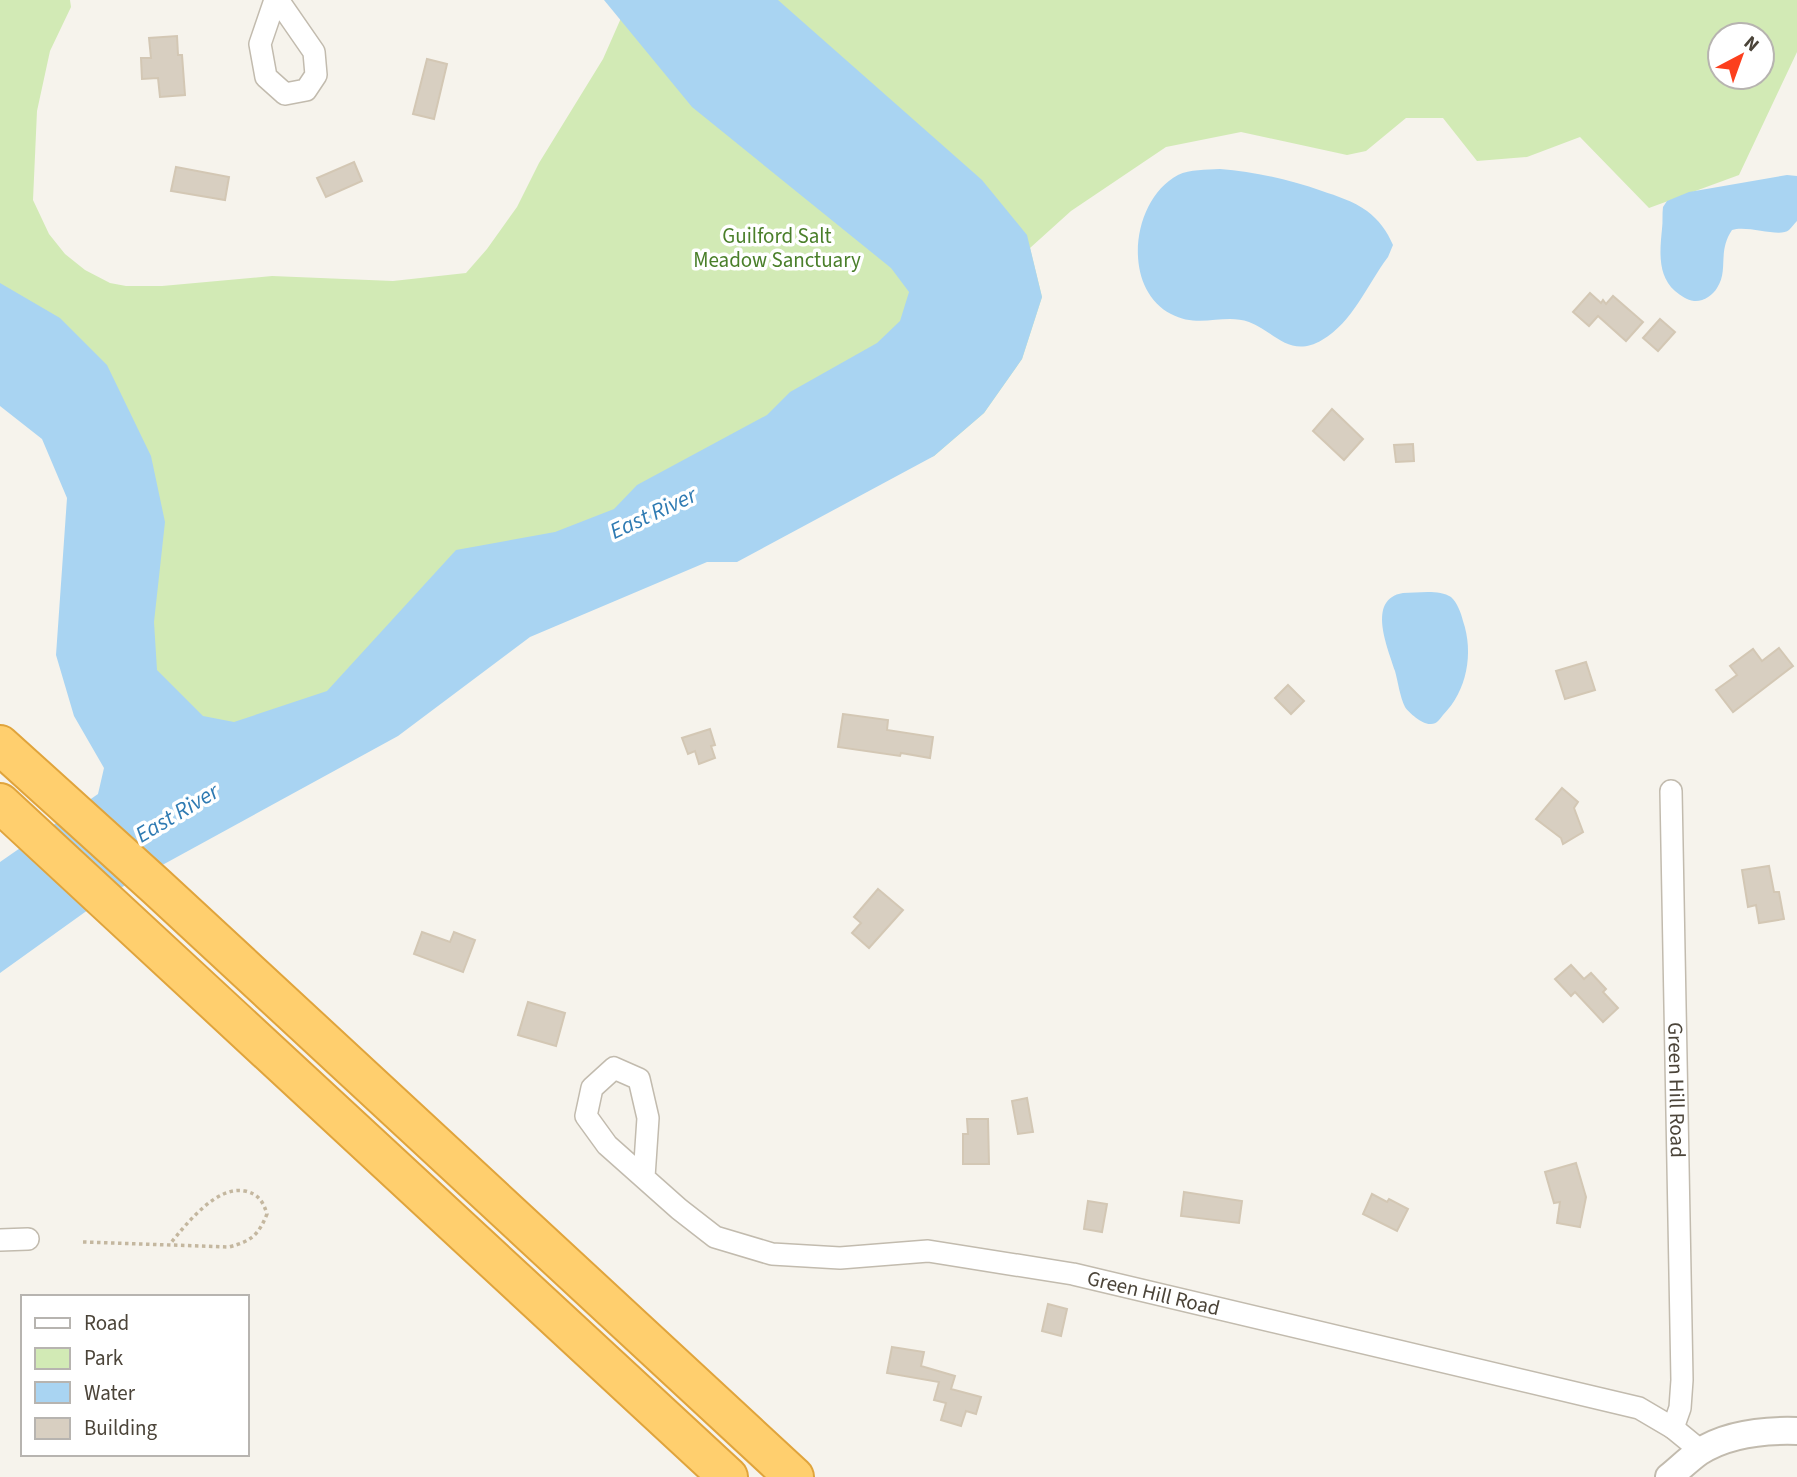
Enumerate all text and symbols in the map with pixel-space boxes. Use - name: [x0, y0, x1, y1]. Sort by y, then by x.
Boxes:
- north arrow: [1706, 21, 1776, 91]
- text: N: [1738, 30, 1765, 59]
- park label: Guilford Salt Meadow Sanctuary: [693, 221, 861, 275]
- water label: East River: [604, 478, 703, 548]
- water label: East River: [129, 774, 226, 851]
- street label: Green Hill Road: [1660, 1022, 1693, 1158]
- street label: Green Hill Road: [1084, 1263, 1223, 1323]
- legend: [21, 1295, 248, 1456]
- text: Road: [84, 1308, 129, 1338]
- text: Park: [84, 1343, 124, 1373]
- text: Water: [84, 1378, 136, 1408]
- text: Building: [84, 1413, 158, 1443]

